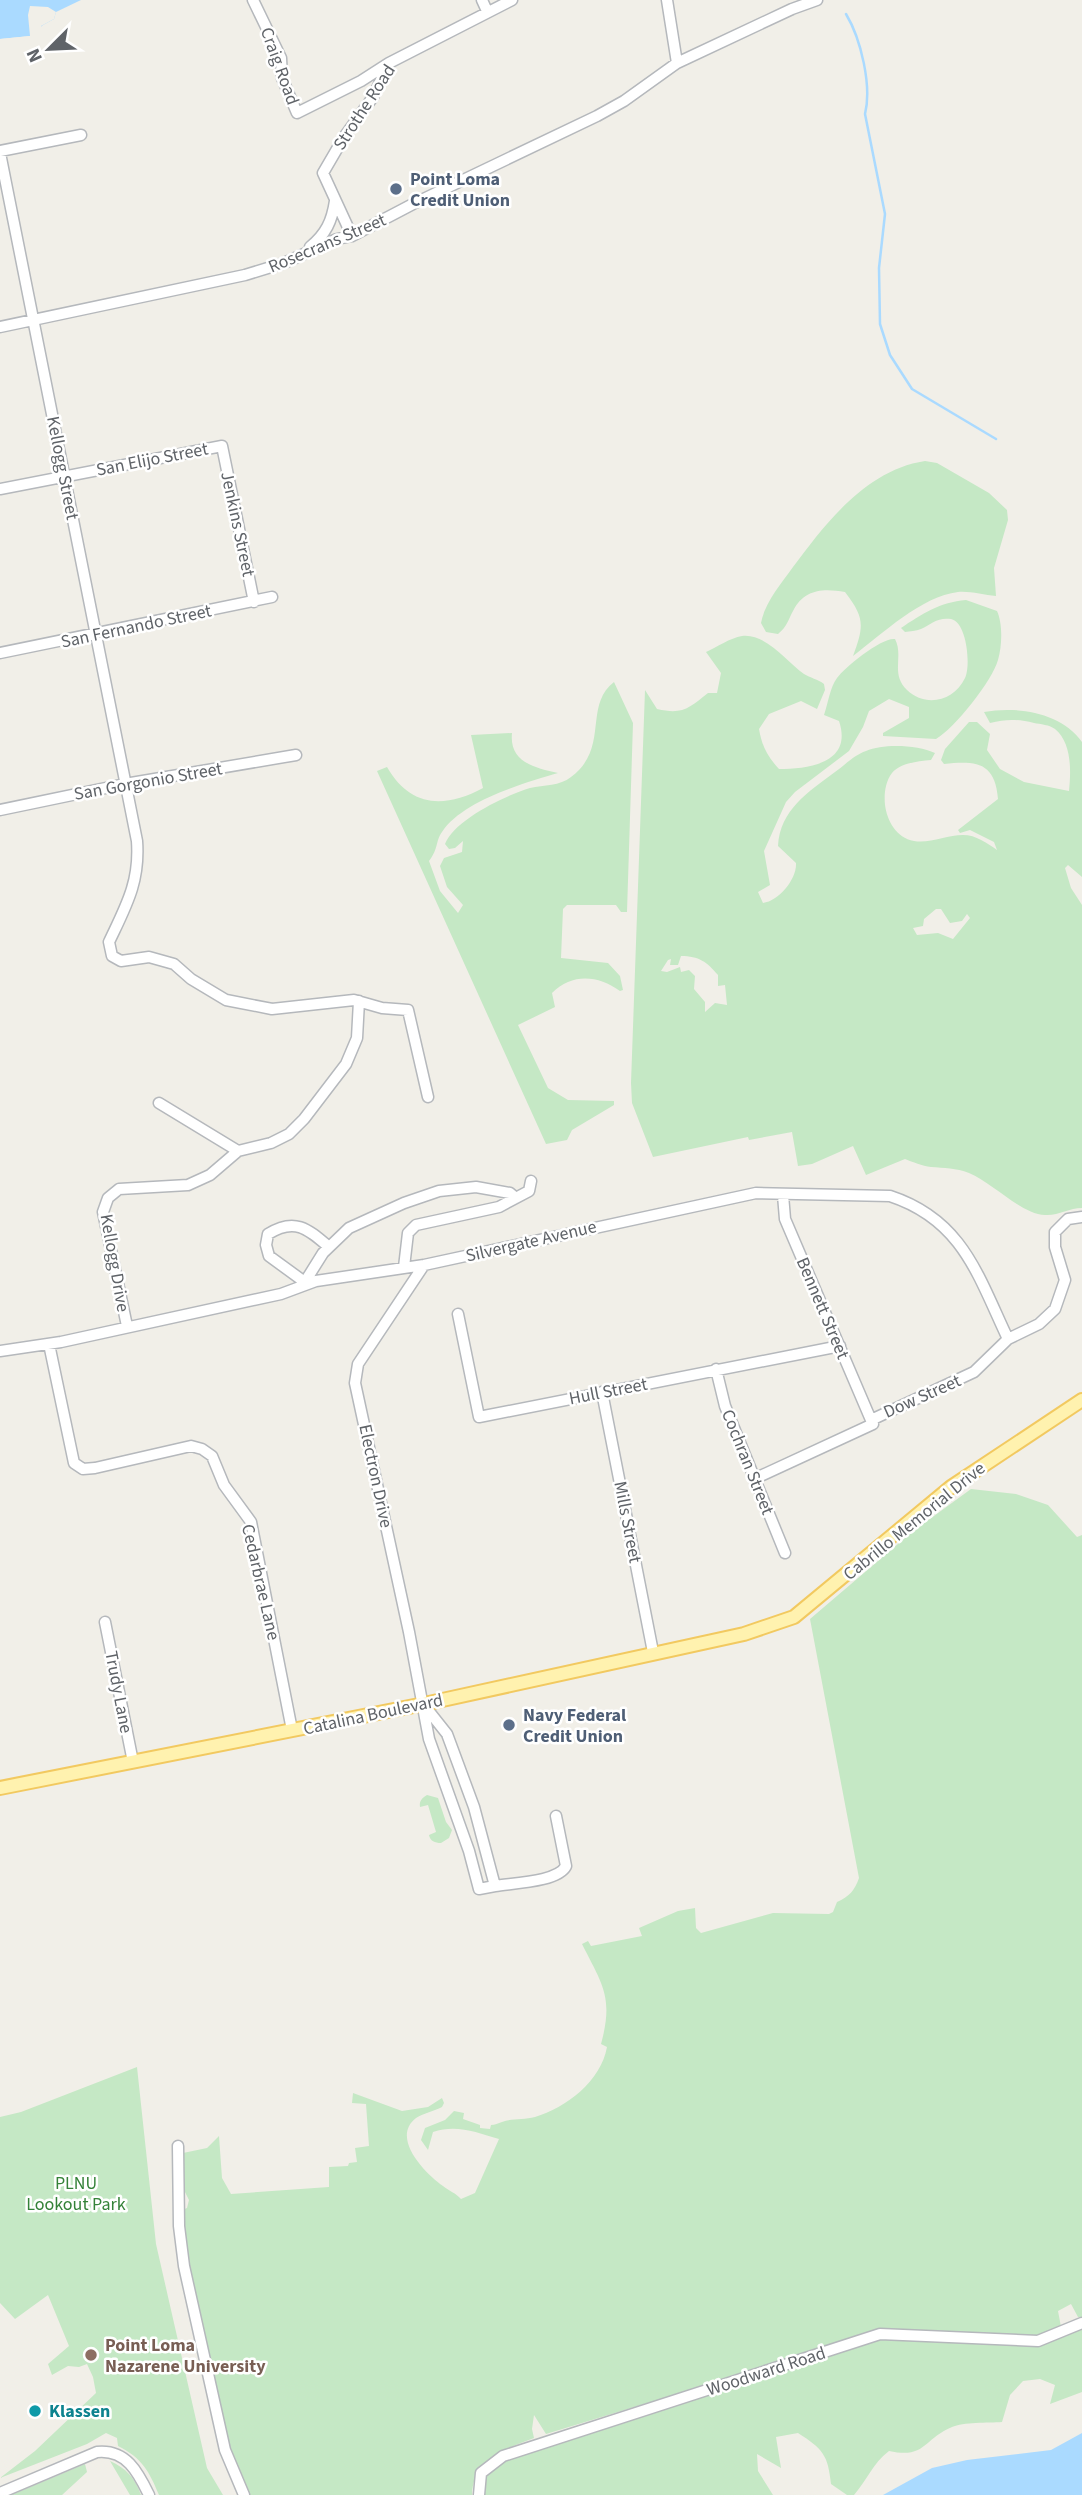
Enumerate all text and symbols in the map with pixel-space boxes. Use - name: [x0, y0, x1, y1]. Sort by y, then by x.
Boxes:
- north arrow: [14, 14, 84, 84]
- street label: Craig Road: [254, 24, 305, 108]
- text: N: [20, 44, 50, 67]
- street label: Strothe Road: [327, 59, 402, 155]
- place label: Point Loma Credit Union: [410, 167, 510, 213]
- marker: Point Loma Credit Union: [388, 181, 404, 197]
- street label: Rosecrans Street: [265, 207, 390, 279]
- street label: Kellogg Street: [40, 414, 85, 522]
- street label: San Elijo Street: [94, 436, 210, 483]
- street label: Jenkins Street: [214, 469, 261, 579]
- street label: San Fernando Street: [59, 598, 214, 655]
- street label: San Gorgonio Street: [72, 756, 224, 807]
- street label: Kellogg Drive: [94, 1212, 135, 1314]
- street label: Silvergate Avenue: [463, 1214, 599, 1269]
- street label: Bennett Street: [790, 1253, 855, 1363]
- street label: Dow Street: [879, 1368, 965, 1425]
- street label: Hull Street: [567, 1372, 649, 1411]
- street label: Cochran Street: [715, 1406, 780, 1519]
- street label: Electron Drive: [352, 1422, 399, 1530]
- street label: Cabrillo Memorial Drive: [838, 1456, 991, 1587]
- street label: Mills Street: [607, 1479, 648, 1565]
- street label: Cedarbrae Lane: [235, 1522, 286, 1643]
- street label: Trudy Lane: [98, 1649, 139, 1735]
- street label: Catalina Boulevard: [301, 1687, 445, 1742]
- place label: Navy Federal Credit Union: [523, 1703, 626, 1749]
- marker: Navy Federal Credit Union: [501, 1717, 517, 1733]
- park label: PLNU Lookout Park: [26, 2171, 126, 2217]
- place label: Point Loma Nazarene University: [105, 2333, 266, 2379]
- street label: Woodward Road: [703, 2340, 829, 2402]
- marker: Point Loma Nazarene University: [83, 2347, 99, 2363]
- place label: Klassen: [49, 2399, 110, 2424]
- marker: Klassen: [27, 2403, 43, 2419]

